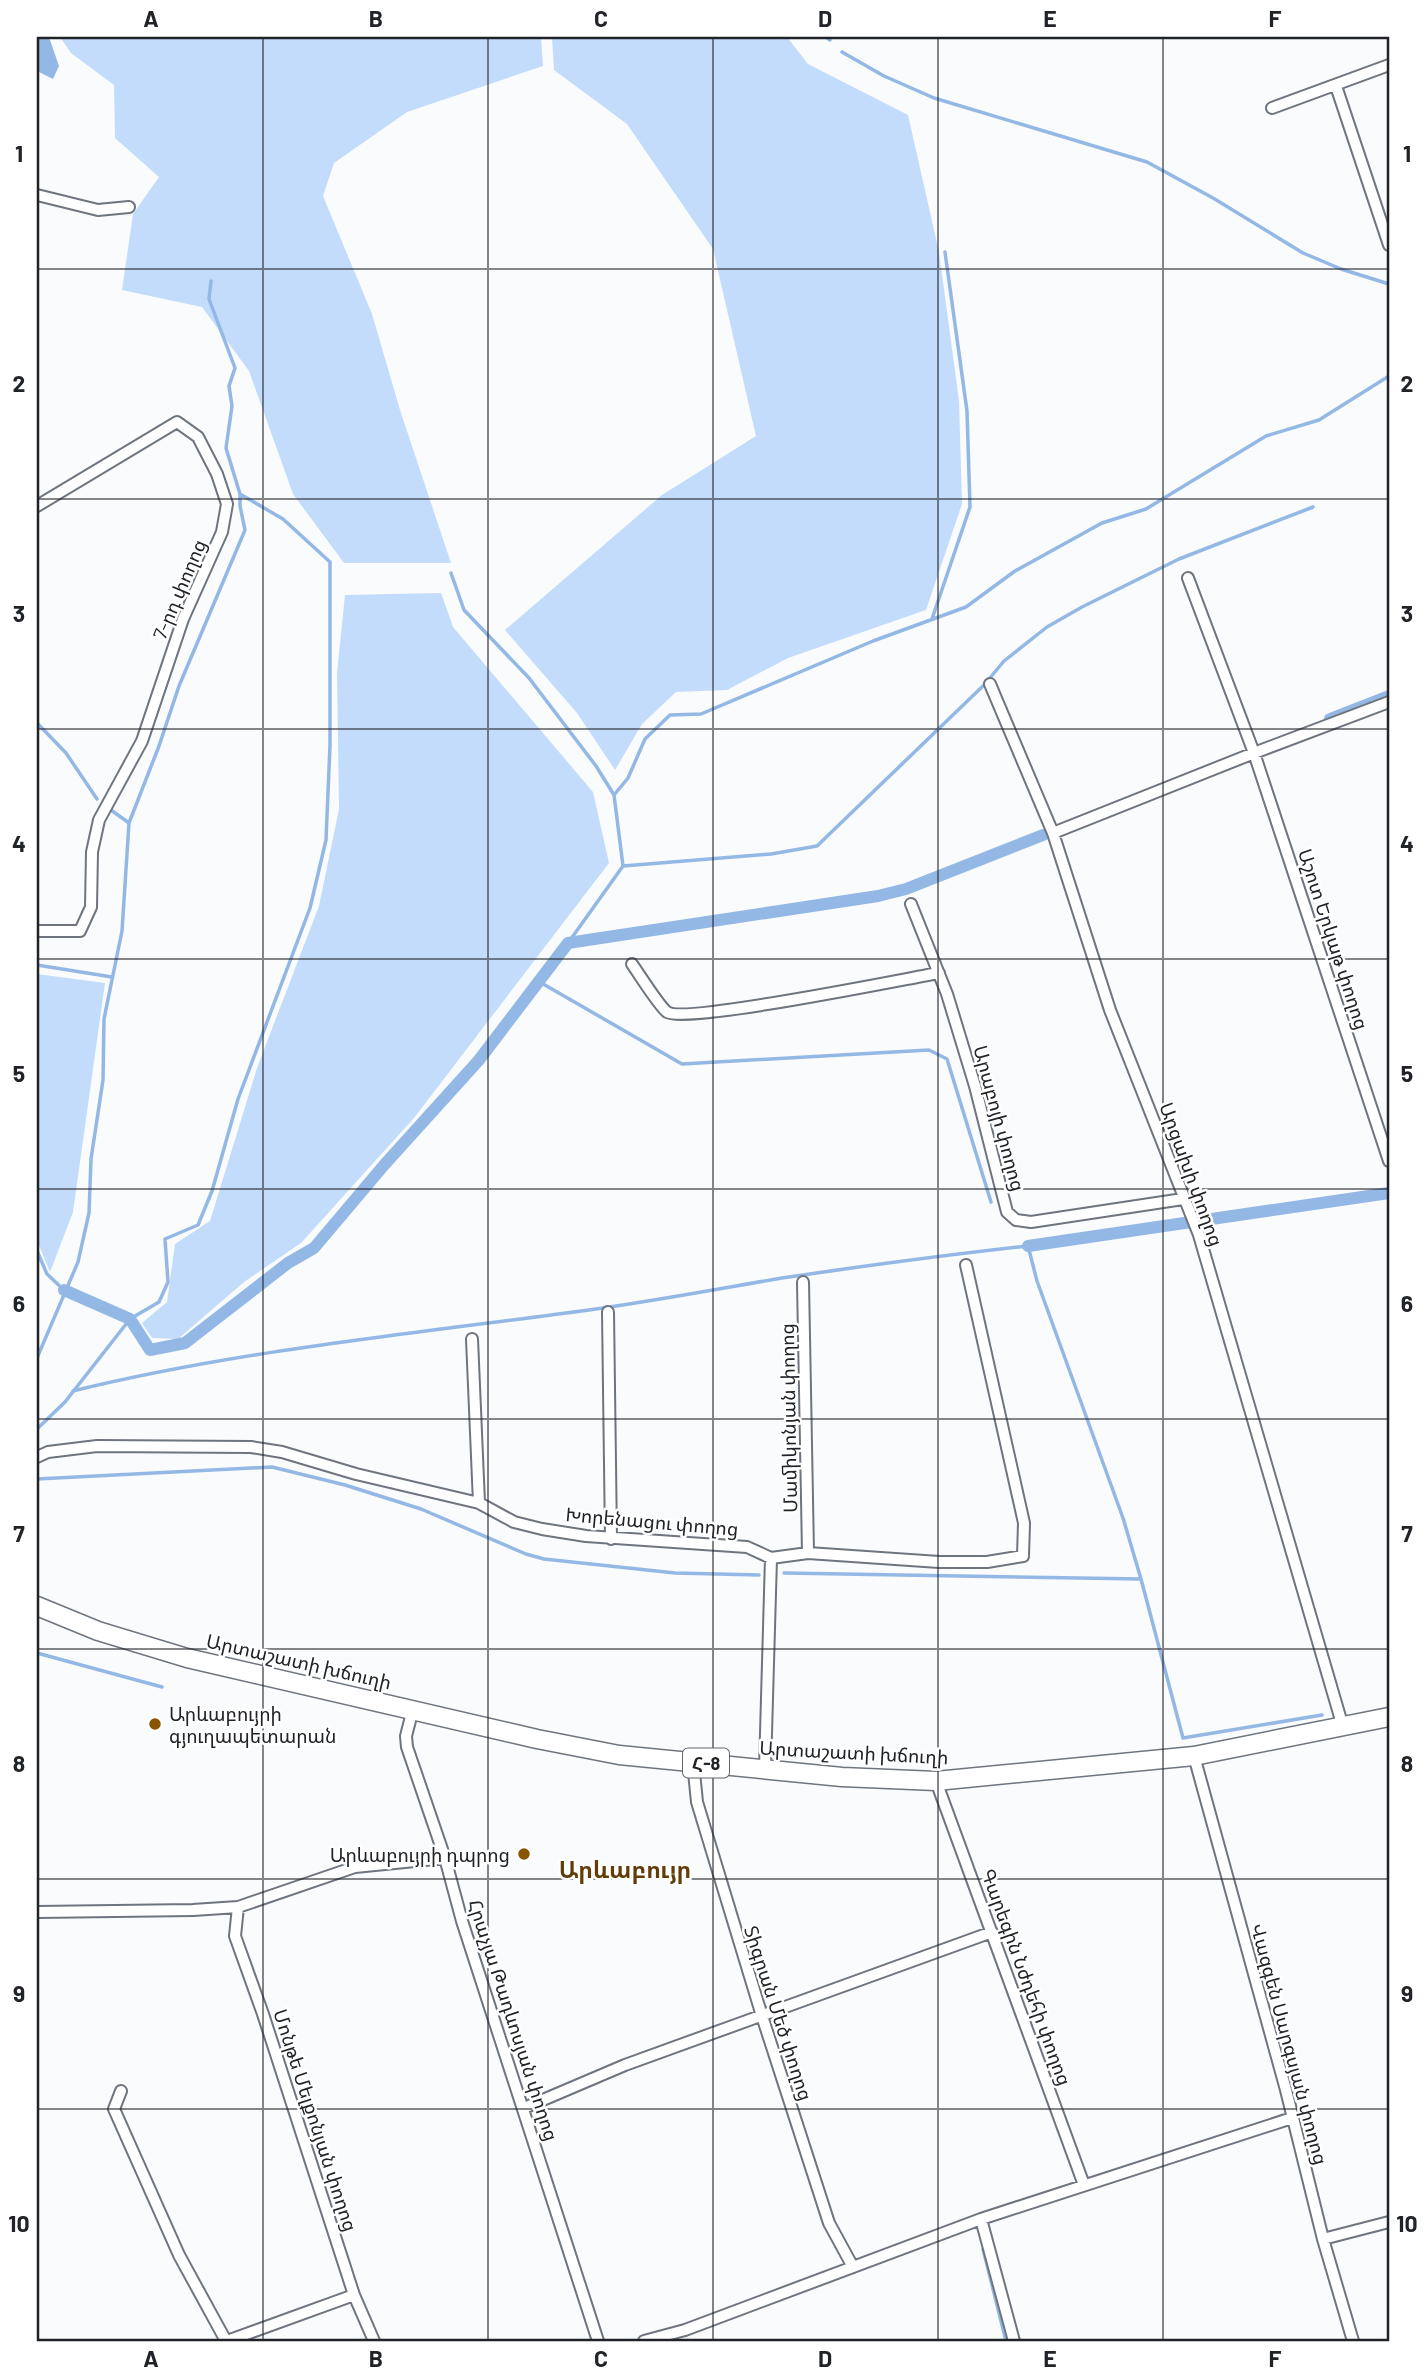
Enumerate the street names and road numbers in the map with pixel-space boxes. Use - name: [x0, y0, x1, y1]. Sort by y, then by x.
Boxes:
- street label: 7-րդ փողոց: [148, 536, 211, 643]
- street label: Աշոտ Երկաթ փողոց: [1293, 846, 1374, 1033]
- street label: Արաբոյի փողոց: [968, 1043, 1031, 1194]
- street label: Արցախի փողոց: [1154, 1099, 1229, 1249]
- street label: Մամիկոնյան փողոց: [775, 1323, 802, 1513]
- street label: Խորենացու փողոց: [564, 1502, 739, 1541]
- street label: Արտաշատի խճուղի: [204, 1629, 394, 1694]
- street label: Արտաշատի խճուղի: [759, 1736, 949, 1769]
- road number: Հ-8: [683, 1748, 729, 1778]
- street label: Գարեգին Նժդեհի փողոց: [976, 1866, 1077, 2089]
- street label: Հրաչյա Թադևոսյան փողոց: [463, 1896, 564, 2144]
- street label: Վազգեն Սարգսյան փողոց: [1246, 1921, 1333, 2167]
- street label: Տիգրան Մեծ փողոց: [739, 1923, 818, 2104]
- street label: Մոնթե Մելքոնյան փողոց: [268, 2006, 363, 2234]

